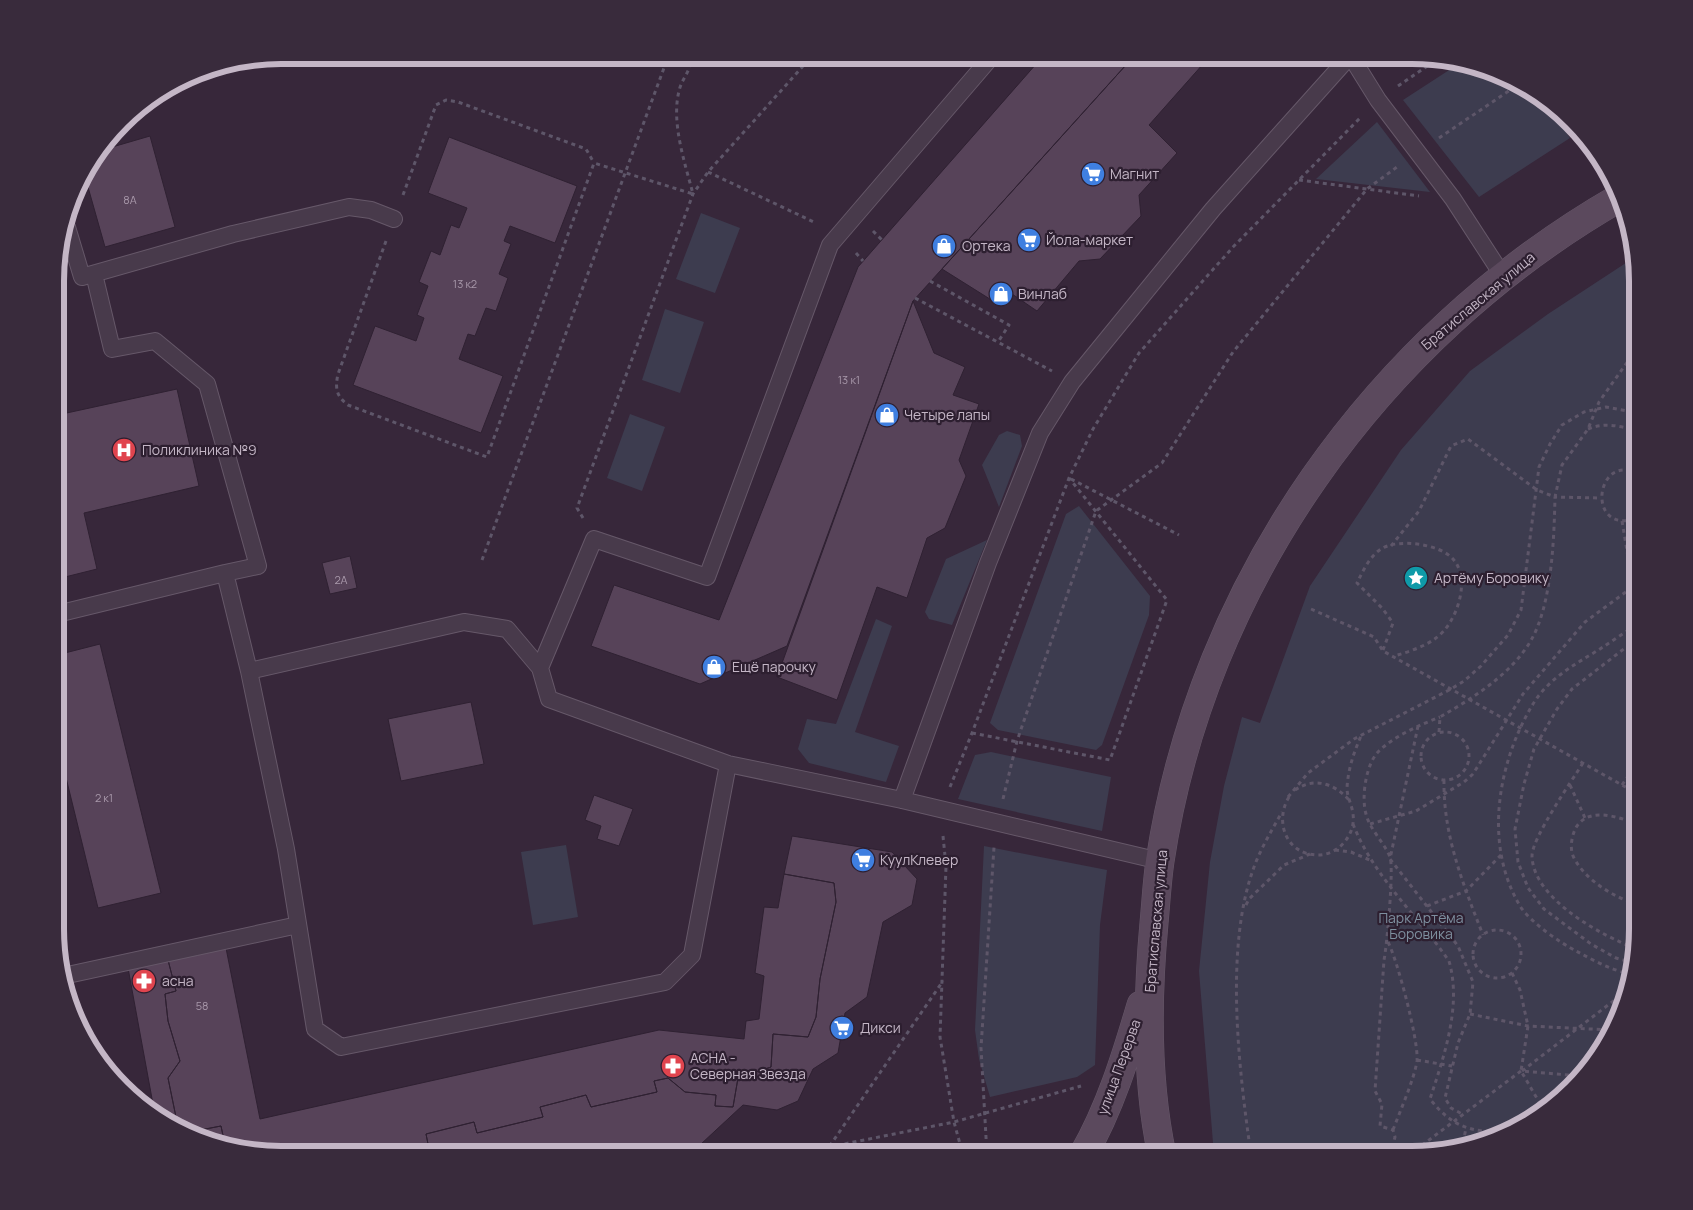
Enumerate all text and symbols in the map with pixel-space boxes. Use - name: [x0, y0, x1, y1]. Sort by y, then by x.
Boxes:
- supermarket icon: Магнит: [1080, 161, 1106, 187]
- place label: Магнит: [1110, 164, 1159, 183]
- house number: 8А: [123, 192, 137, 207]
- supermarket icon: Йола-маркет: [1016, 227, 1042, 253]
- place label: Йола-маркет: [1046, 230, 1133, 249]
- shop icon: Ортека: [931, 233, 957, 259]
- place label: Ортека: [962, 236, 1010, 255]
- street label: Братиславская улица: [1417, 247, 1539, 354]
- house number: 13 к2: [453, 276, 477, 291]
- shop icon: Винлаб: [988, 281, 1014, 307]
- place label: Винлаб: [1018, 284, 1067, 303]
- house number: 13 к1: [838, 372, 860, 387]
- shop icon: Четыре лапы: [874, 402, 900, 428]
- place label: Четыре лапы: [904, 405, 990, 424]
- hospital icon: Поликлиника №9: [111, 437, 137, 463]
- place label: Поликлиника №9: [142, 440, 257, 459]
- place icon: Артёму Боровику: [1403, 565, 1429, 591]
- place label: Артёму Боровику: [1434, 568, 1550, 587]
- house number: 2А: [334, 572, 348, 587]
- shop icon: Ещё парочку: [701, 654, 727, 680]
- place label: Ещё парочку: [732, 657, 817, 676]
- house number: 2 к1: [95, 790, 113, 805]
- supermarket icon: КуулКлевер: [850, 847, 876, 873]
- street label: Братиславская улица: [1140, 849, 1171, 993]
- place label: КуулКлевер: [880, 850, 958, 869]
- park label: Парк Артёма Боровика: [1378, 908, 1464, 943]
- pharmacy icon: асна: [131, 968, 157, 994]
- place label: асна: [162, 971, 194, 990]
- house number: 58: [196, 998, 208, 1013]
- supermarket icon: Дикси: [829, 1015, 855, 1041]
- street label: улица Перерва: [1092, 1016, 1145, 1117]
- place label: Дикси: [860, 1018, 901, 1037]
- place label: АСНА - Северная Звезда: [690, 1048, 806, 1083]
- pharmacy icon: АСНА - Северная Звезда: [660, 1053, 686, 1079]

